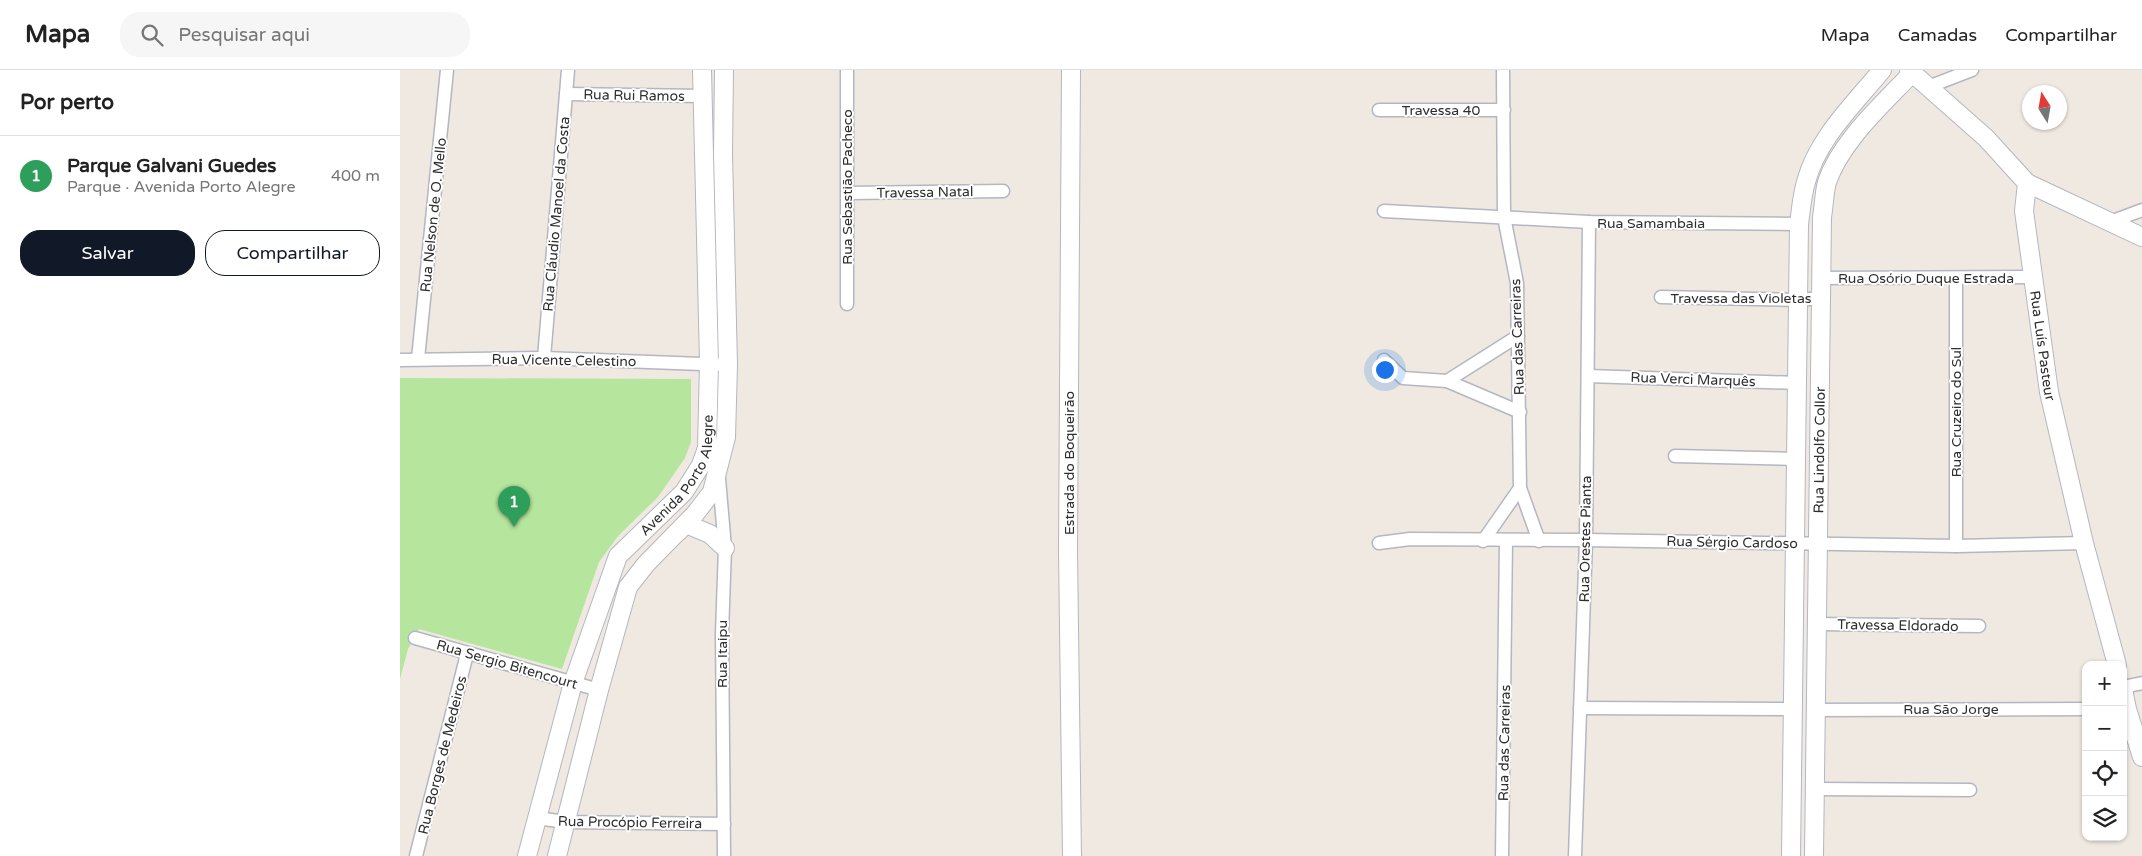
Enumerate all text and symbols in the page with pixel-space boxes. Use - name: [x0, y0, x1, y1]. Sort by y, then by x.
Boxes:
- search box: [120, 12, 470, 57]
- text: Mapa: [25, 20, 90, 49]
- icon: search: [138, 21, 166, 49]
- text: Pesquisar aqui: [178, 24, 310, 46]
- text: Mapa: [1821, 24, 1870, 46]
- text: Camadas: [1898, 24, 1977, 46]
- text: Compartilhar: [2005, 24, 2117, 46]
- north arrow: [2022, 85, 2067, 130]
- street label: Rua Rui Ramos: [583, 86, 685, 105]
- text: Por perto: [20, 90, 114, 115]
- street label: Travessa 40: [1402, 102, 1480, 119]
- street label: Rua Sebastião Pacheco: [839, 109, 856, 265]
- street label: Rua Cláudio Manoel da Costa: [540, 116, 573, 312]
- street label: Rua Nelson de O. Mello: [417, 137, 450, 293]
- text: Parque Galvani Guedes: [67, 155, 276, 177]
- text: 1: [31, 166, 41, 186]
- text: 400 m: [331, 166, 380, 186]
- text: Parque · Avenida Porto Alegre: [67, 177, 296, 197]
- street label: Travessa Natal: [877, 183, 973, 202]
- street label: Rua Samambaia: [1597, 215, 1705, 232]
- button: Salvar: [20, 230, 195, 276]
- button: Compartilhar: [205, 230, 380, 276]
- street label: Rua Osório Duque Estrada: [1838, 270, 2014, 287]
- street label: Rua das Carreiras: [1507, 278, 1528, 396]
- street label: Rua Luís Pasteur: [2026, 289, 2059, 403]
- street label: Travessa das Violetas: [1671, 290, 1812, 307]
- street label: Rua Cruzeiro do Sul: [1948, 347, 1965, 477]
- street label: Rua Vicente Celestino: [491, 351, 637, 370]
- your location: [1372, 357, 1398, 383]
- street label: Rua Verci Marquês: [1630, 369, 1756, 390]
- street label: Rua Lindolfo Collor: [1810, 386, 1829, 514]
- street label: Estrada do Boqueirão: [1061, 391, 1078, 535]
- street label: Avenida Porto Alegre: [636, 414, 717, 539]
- street label: Rua Orestes Pianta: [1576, 475, 1595, 603]
- pin: 1: [498, 486, 530, 527]
- street label: Rua Sérgio Cardoso: [1666, 533, 1798, 552]
- street label: Travessa Eldorado: [1837, 616, 1959, 635]
- street label: Rua Itaipu: [714, 620, 731, 688]
- street label: Rua Sergio Bitencourt: [434, 636, 580, 693]
- map controls: [2082, 661, 2127, 841]
- button: +: [2082, 661, 2127, 706]
- street label: Rua Borges de Medeiros: [415, 674, 470, 836]
- street label: Rua das Carreiras: [1495, 684, 1514, 801]
- street label: Rua São Jorge: [1903, 701, 1999, 718]
- button: −: [2082, 706, 2127, 751]
- button: locate: [2082, 751, 2127, 796]
- button: layers: [2082, 796, 2127, 841]
- street label: Rua Procópio Ferreira: [558, 813, 702, 832]

